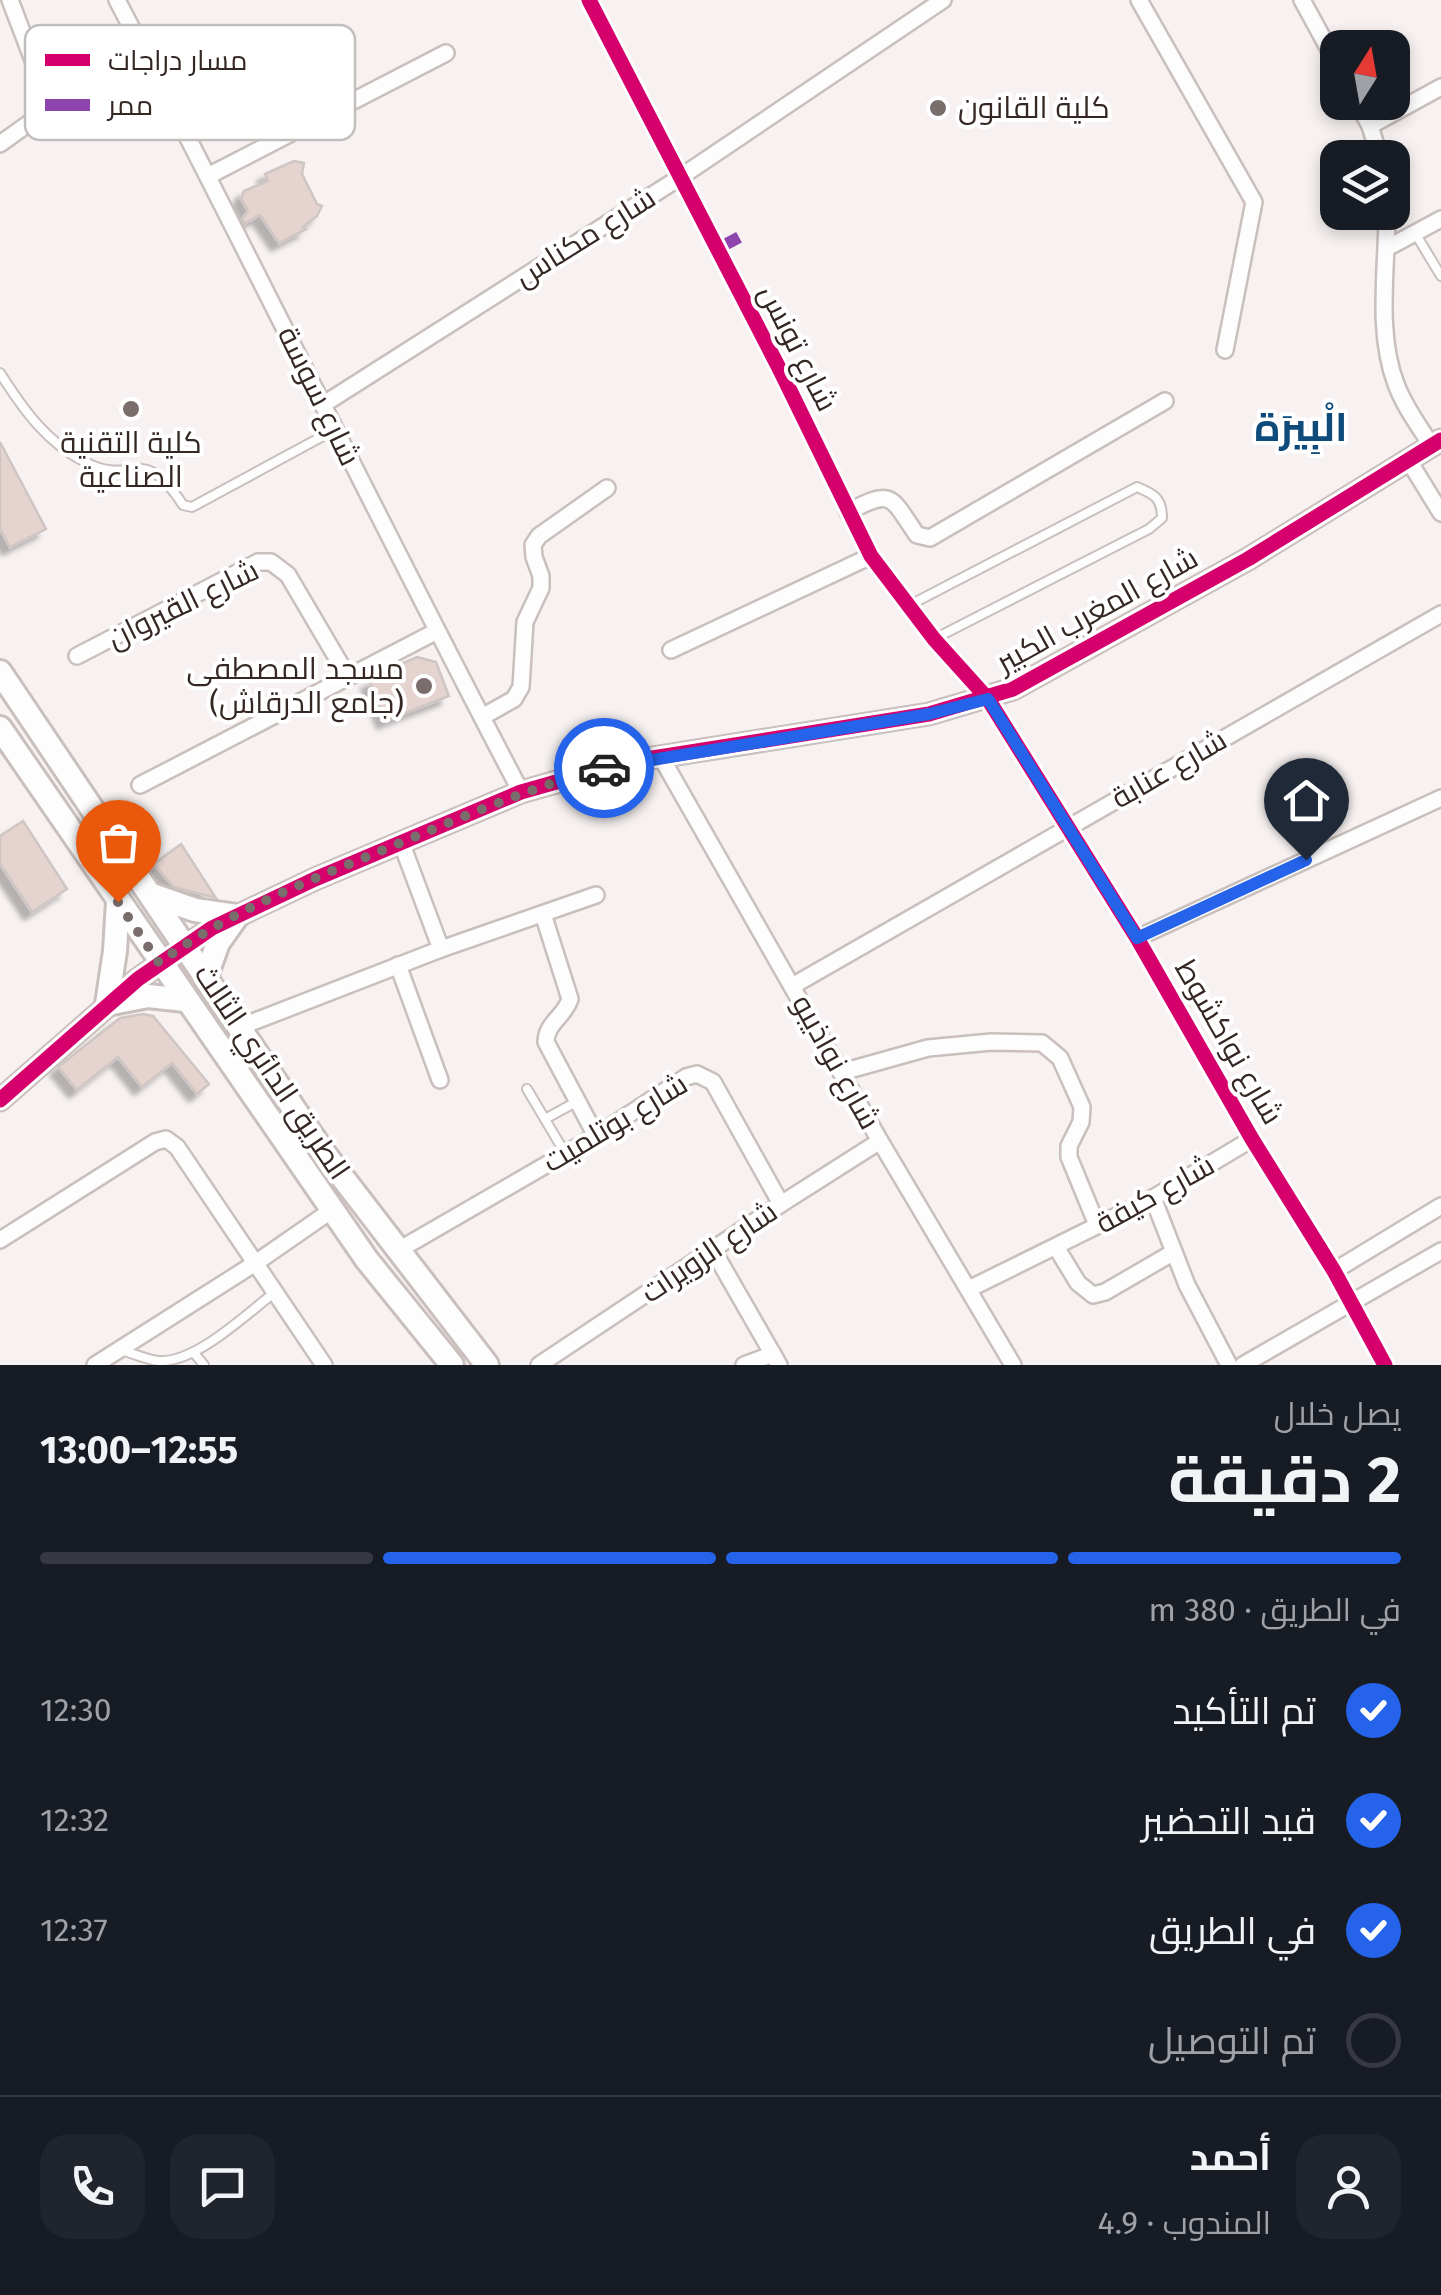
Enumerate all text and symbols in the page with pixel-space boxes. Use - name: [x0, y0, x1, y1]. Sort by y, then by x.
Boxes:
- legend: [25, 25, 355, 140]
- north arrow: [1320, 30, 1410, 120]
- map controls: [1320, 30, 1410, 230]
- text: مسار دراجات: [108, 44, 247, 77]
- text: ممر: [106, 89, 153, 122]
- place label: كلية القانون: [958, 90, 1110, 126]
- marker: كلية القانون: [927, 97, 949, 119]
- button: layers: [1320, 140, 1410, 230]
- street label: شارع مكناس: [508, 180, 663, 296]
- street label: شارع تونس: [749, 279, 845, 418]
- street label: شارع سوسة: [268, 321, 368, 472]
- marker: كلية التقنية الصناعية: [120, 398, 142, 420]
- district label: الْبِيرَة: [1254, 402, 1348, 454]
- place label: كلية التقنية الصناعية: [60, 425, 202, 495]
- street label: شارع المغرب الكبير: [988, 540, 1205, 683]
- street label: شارع القيروان: [102, 552, 265, 658]
- place label: مسجد المصطفى (جامع الدرقاش): [187, 651, 404, 723]
- marker: مسجد المصطفى (جامع الدرقاش): [413, 675, 435, 697]
- courier: [554, 718, 654, 818]
- street label: شارع عنابة: [1105, 722, 1234, 818]
- icon: car: [577, 741, 632, 796]
- pin: [1264, 758, 1349, 861]
- icon: home: [1279, 773, 1334, 828]
- pin: [76, 800, 161, 903]
- icon: bag: [91, 815, 146, 870]
- street label: شارع نواكشوط: [1166, 953, 1291, 1132]
- street label: الطريق الدائري الثالث: [182, 957, 357, 1189]
- street label: شارع نواذيبو: [783, 988, 888, 1136]
- street label: شارع بوتلميت: [536, 1066, 695, 1182]
- street label: شارع كيفة: [1089, 1147, 1222, 1243]
- street label: شارع الزويرات: [634, 1193, 785, 1312]
- text: يصل خلال: [1274, 1395, 1401, 1433]
- text: 12:55–13:00: [40, 1427, 238, 1473]
- text: 2 دقيقة: [1168, 1441, 1401, 1519]
- text: في الطريق · 380 m: [1148, 1591, 1401, 1629]
- icon: check: [1346, 1683, 1401, 1738]
- text: تم التأكيد: [1172, 1688, 1316, 1734]
- text: 12:30: [40, 1691, 112, 1729]
- icon: check: [1346, 1793, 1401, 1848]
- text: قيد التحضير: [1142, 1798, 1316, 1844]
- text: 12:32: [40, 1801, 109, 1839]
- icon: check: [1346, 1903, 1401, 1958]
- text: في الطريق: [1149, 1908, 1316, 1954]
- text: 12:37: [40, 1911, 108, 1949]
- text: تم التوصيل: [1148, 2018, 1316, 2064]
- button: phone: [40, 2134, 145, 2239]
- button: chat: [170, 2134, 275, 2239]
- text: أحمد: [1190, 2134, 1271, 2180]
- button: person: [1296, 2134, 1401, 2239]
- text: المندوب · 4.9: [1097, 2204, 1271, 2242]

